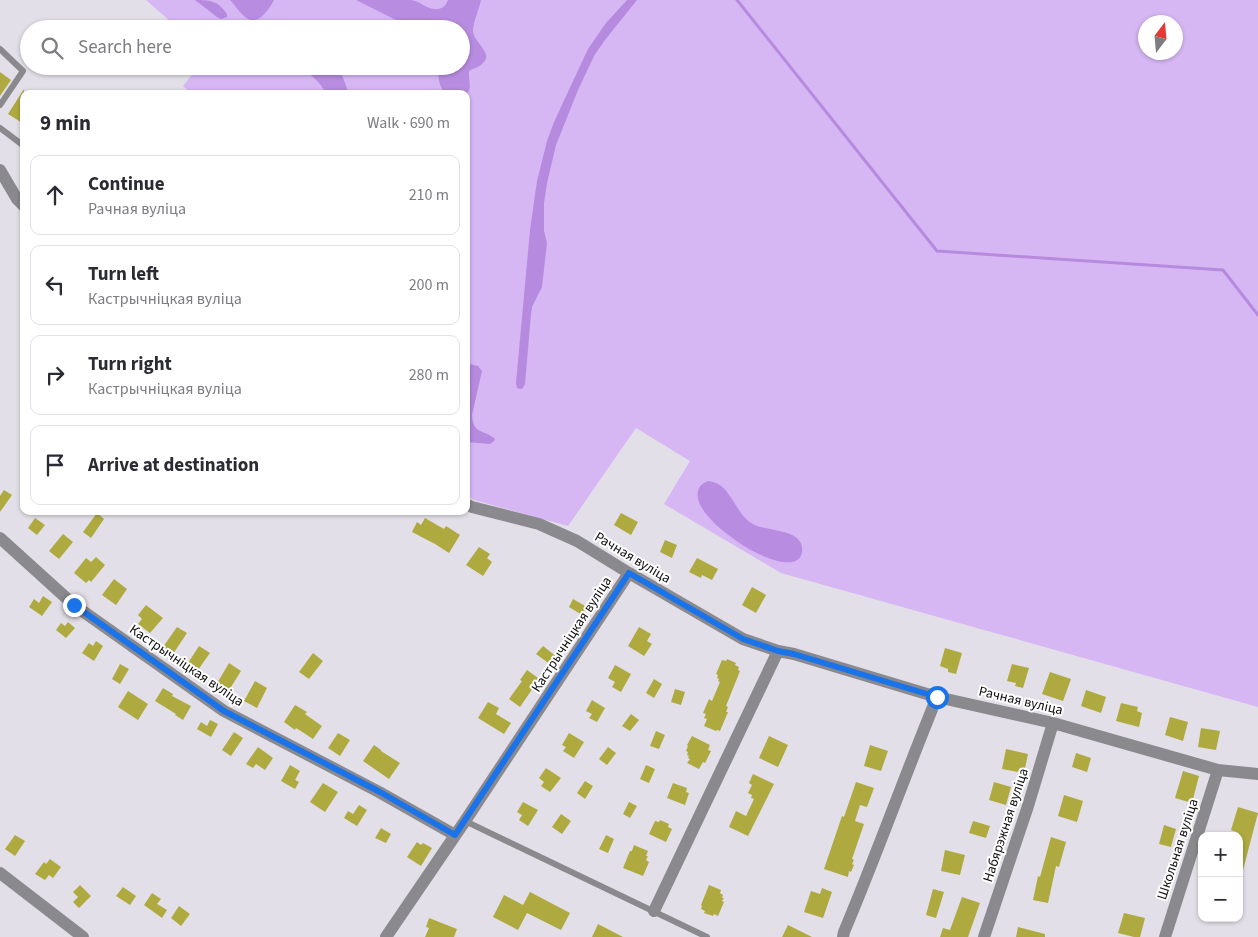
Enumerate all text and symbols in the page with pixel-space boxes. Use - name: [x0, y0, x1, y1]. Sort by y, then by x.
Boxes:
- north arrow: [1138, 15, 1183, 60]
- search box: [20, 20, 470, 75]
- icon: search: [38, 34, 66, 62]
- text: Search here: [78, 34, 172, 61]
- text: 9 min: [40, 108, 91, 138]
- text: Walk · 690 m: [367, 112, 450, 134]
- text: Continue: [88, 171, 165, 198]
- icon: ahead: [41, 181, 69, 209]
- text: 210 m: [409, 184, 449, 206]
- text: Рачная вуліца: [88, 198, 186, 220]
- text: Turn left: [88, 261, 159, 288]
- icon: left: [41, 271, 69, 299]
- text: 200 m: [409, 274, 449, 296]
- text: Кастрычніцкая вуліца: [88, 288, 242, 310]
- text: Turn right: [88, 351, 172, 378]
- icon: right: [41, 361, 69, 389]
- text: 280 m: [409, 364, 449, 386]
- text: Кастрычніцкая вуліца: [88, 378, 242, 400]
- icon: arrive: [41, 451, 69, 479]
- text: Arrive at destination: [88, 452, 259, 479]
- street label: Рачная вуліца: [591, 527, 674, 589]
- street label: Кастрычніцкая вуліца: [527, 573, 617, 696]
- route end: [63, 594, 86, 617]
- street label: Кастрычніцкая вуліца: [125, 620, 248, 712]
- street label: Рачная вуліца: [977, 682, 1065, 720]
- route start: [926, 686, 949, 709]
- street label: Набярэжная вуліца: [978, 766, 1034, 885]
- street label: Школьная вуліца: [1152, 796, 1204, 902]
- map controls: [1198, 832, 1243, 922]
- button: +: [1198, 832, 1243, 877]
- button: −: [1198, 877, 1243, 922]

